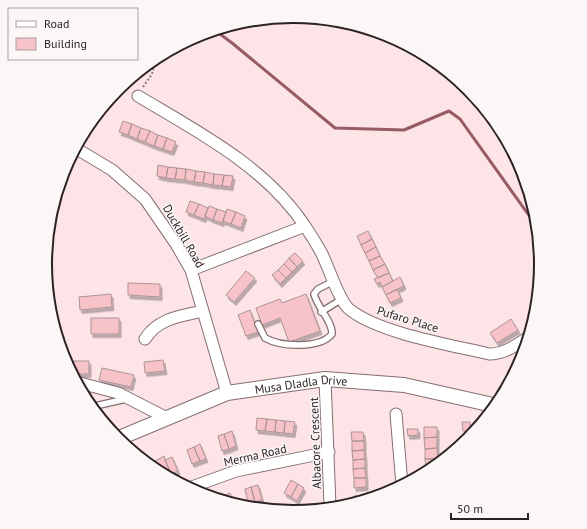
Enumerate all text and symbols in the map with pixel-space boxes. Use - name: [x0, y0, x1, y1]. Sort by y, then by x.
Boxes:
- legend: [8, 8, 138, 60]
- text: Road: [44, 16, 69, 31]
- text: Building: [44, 36, 87, 51]
- street label: Duckbill Road: [160, 202, 208, 270]
- street label: Pufaro Place: [375, 303, 441, 335]
- street label: Musa Dladla Drive: [254, 371, 348, 396]
- street label: Albacore Crescent: [306, 397, 324, 489]
- street label: Merma Road: [222, 440, 288, 470]
- scale bar: [451, 495, 528, 521]
- text: 50 m: [457, 501, 483, 516]

